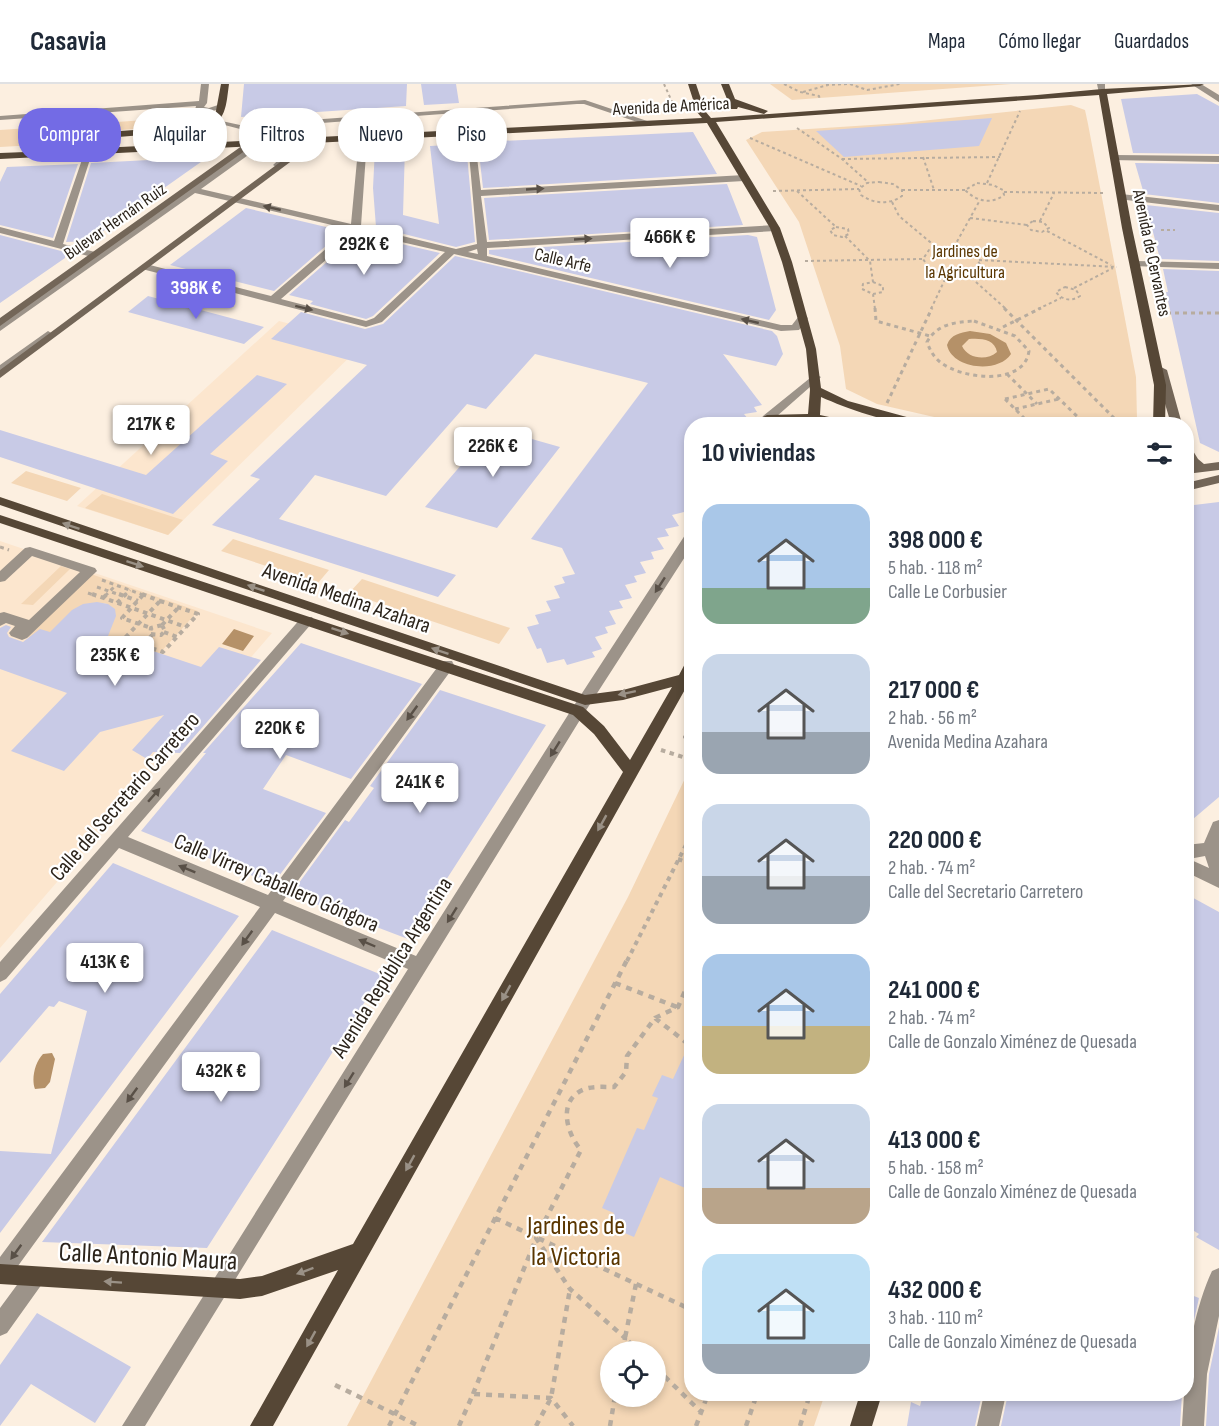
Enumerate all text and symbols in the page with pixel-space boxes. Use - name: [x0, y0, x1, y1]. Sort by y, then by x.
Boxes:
- text: Casavia: [30, 25, 106, 58]
- text: Mapa: [928, 29, 965, 54]
- text: Cómo llegar: [998, 29, 1081, 54]
- text: Guardados: [1114, 29, 1189, 54]
- street label: Avenida de América: [611, 93, 730, 120]
- chip: Comprar: [18, 108, 121, 162]
- chip: Alquilar: [133, 108, 227, 162]
- chip: Filtros: [239, 108, 326, 162]
- chip: Nuevo: [338, 108, 424, 162]
- chip: Piso: [436, 108, 507, 162]
- street label: Bulevar Hernán Ruiz: [60, 178, 171, 264]
- one-way arrow: [525, 185, 544, 194]
- street label: Avenida de Cervantes: [1128, 187, 1175, 318]
- one-way arrow: [263, 203, 281, 213]
- pin: 466K €: [621, 218, 719, 269]
- pin: 292K €: [315, 225, 413, 276]
- text: 466K €: [644, 225, 696, 249]
- text: 292K €: [339, 232, 389, 256]
- one-way arrow: [573, 234, 592, 244]
- park label: Jardines de la Agricultura: [925, 241, 1005, 283]
- street label: Calle Arfe: [532, 244, 593, 277]
- pin: 398K €: [147, 269, 245, 320]
- text: 398K €: [170, 276, 222, 300]
- one-way arrow: [295, 304, 313, 314]
- one-way arrow: [741, 316, 760, 326]
- pin: 217K €: [102, 405, 200, 456]
- text: 217K €: [127, 412, 175, 436]
- pin: 226K €: [444, 427, 542, 478]
- text: 226K €: [468, 434, 518, 458]
- icon: filters: [1143, 437, 1176, 470]
- text: 10 viviendas: [702, 438, 816, 469]
- one-way arrow: [62, 520, 80, 530]
- text: 398 000 €: [888, 525, 983, 556]
- icon: home: [750, 528, 822, 600]
- text: 5 hab. · 118 m²: [888, 556, 983, 580]
- street label: Avenida Medina Azahara: [258, 557, 434, 640]
- one-way arrow: [126, 559, 144, 569]
- one-way arrow: [654, 576, 665, 593]
- text: Calle Le Corbusier: [888, 580, 1007, 604]
- one-way arrow: [247, 583, 265, 593]
- one-way arrow: [331, 627, 349, 636]
- pin: 235K €: [66, 636, 164, 687]
- text: 235K €: [90, 643, 140, 667]
- one-way arrow: [431, 646, 449, 655]
- text: 217 000 €: [888, 675, 979, 706]
- icon: home: [750, 678, 822, 750]
- one-way arrow: [617, 689, 636, 699]
- one-way arrow: [406, 704, 418, 720]
- text: 2 hab. · 56 m²: [888, 706, 977, 730]
- street label: Calle del Secretario Carretero: [44, 707, 206, 887]
- pin: 220K €: [231, 709, 329, 760]
- text: 220K €: [255, 716, 305, 740]
- text: Avenida Medina Azahara: [888, 730, 1048, 754]
- one-way arrow: [549, 741, 560, 757]
- pin: 241K €: [371, 763, 469, 814]
- text: 241K €: [395, 770, 445, 794]
- one-way arrow: [147, 788, 161, 803]
- one-way arrow: [597, 815, 607, 832]
- text: 220 000 €: [888, 825, 982, 856]
- street label: Calle Virrey Caballero Góngora: [170, 828, 383, 939]
- icon: home: [750, 828, 822, 900]
- text: 2 hab. · 74 m²: [888, 856, 975, 880]
- one-way arrow: [178, 864, 196, 873]
- street label: Avenida República Argentina: [325, 873, 459, 1064]
- text: Calle del Secretario Carretero: [888, 880, 1083, 904]
- one-way arrow: [447, 907, 458, 923]
- one-way arrow: [241, 929, 253, 945]
- one-way arrow: [358, 938, 376, 947]
- pin: 413K €: [56, 943, 154, 994]
- text: 413K €: [80, 950, 130, 974]
- text: 241 000 €: [888, 975, 980, 1006]
- icon: home: [750, 978, 822, 1050]
- one-way arrow: [501, 985, 511, 1002]
- text: 2 hab. · 74 m²: [888, 1006, 975, 1030]
- text: Calle de Gonzalo Ximénez de Quesada: [888, 1030, 1137, 1054]
- pin: 432K €: [172, 1052, 270, 1103]
- text: 432K €: [196, 1059, 246, 1083]
- one-way arrow: [343, 1072, 354, 1088]
- one-way arrow: [126, 1087, 138, 1102]
- text: 413 000 €: [888, 1125, 981, 1156]
- icon: home: [750, 1128, 822, 1200]
- one-way arrow: [405, 1155, 415, 1172]
- text: 5 hab. · 158 m²: [888, 1156, 984, 1180]
- text: Calle de Gonzalo Ximénez de Quesada: [888, 1180, 1137, 1204]
- park label: Jardines de la Victoria: [526, 1210, 625, 1273]
- street label: Calle Antonio Maura: [58, 1236, 238, 1278]
- one-way arrow: [11, 1245, 23, 1260]
- one-way arrow: [296, 1267, 314, 1277]
- text: 432 000 €: [888, 1275, 982, 1306]
- one-way arrow: [104, 1277, 123, 1287]
- icon: home: [750, 1278, 822, 1350]
- text: 3 hab. · 110 m²: [888, 1306, 983, 1330]
- text: Calle de Gonzalo Ximénez de Quesada: [888, 1330, 1137, 1354]
- one-way arrow: [306, 1331, 316, 1348]
- map controls: [600, 1341, 666, 1407]
- button: locate: [600, 1341, 666, 1407]

